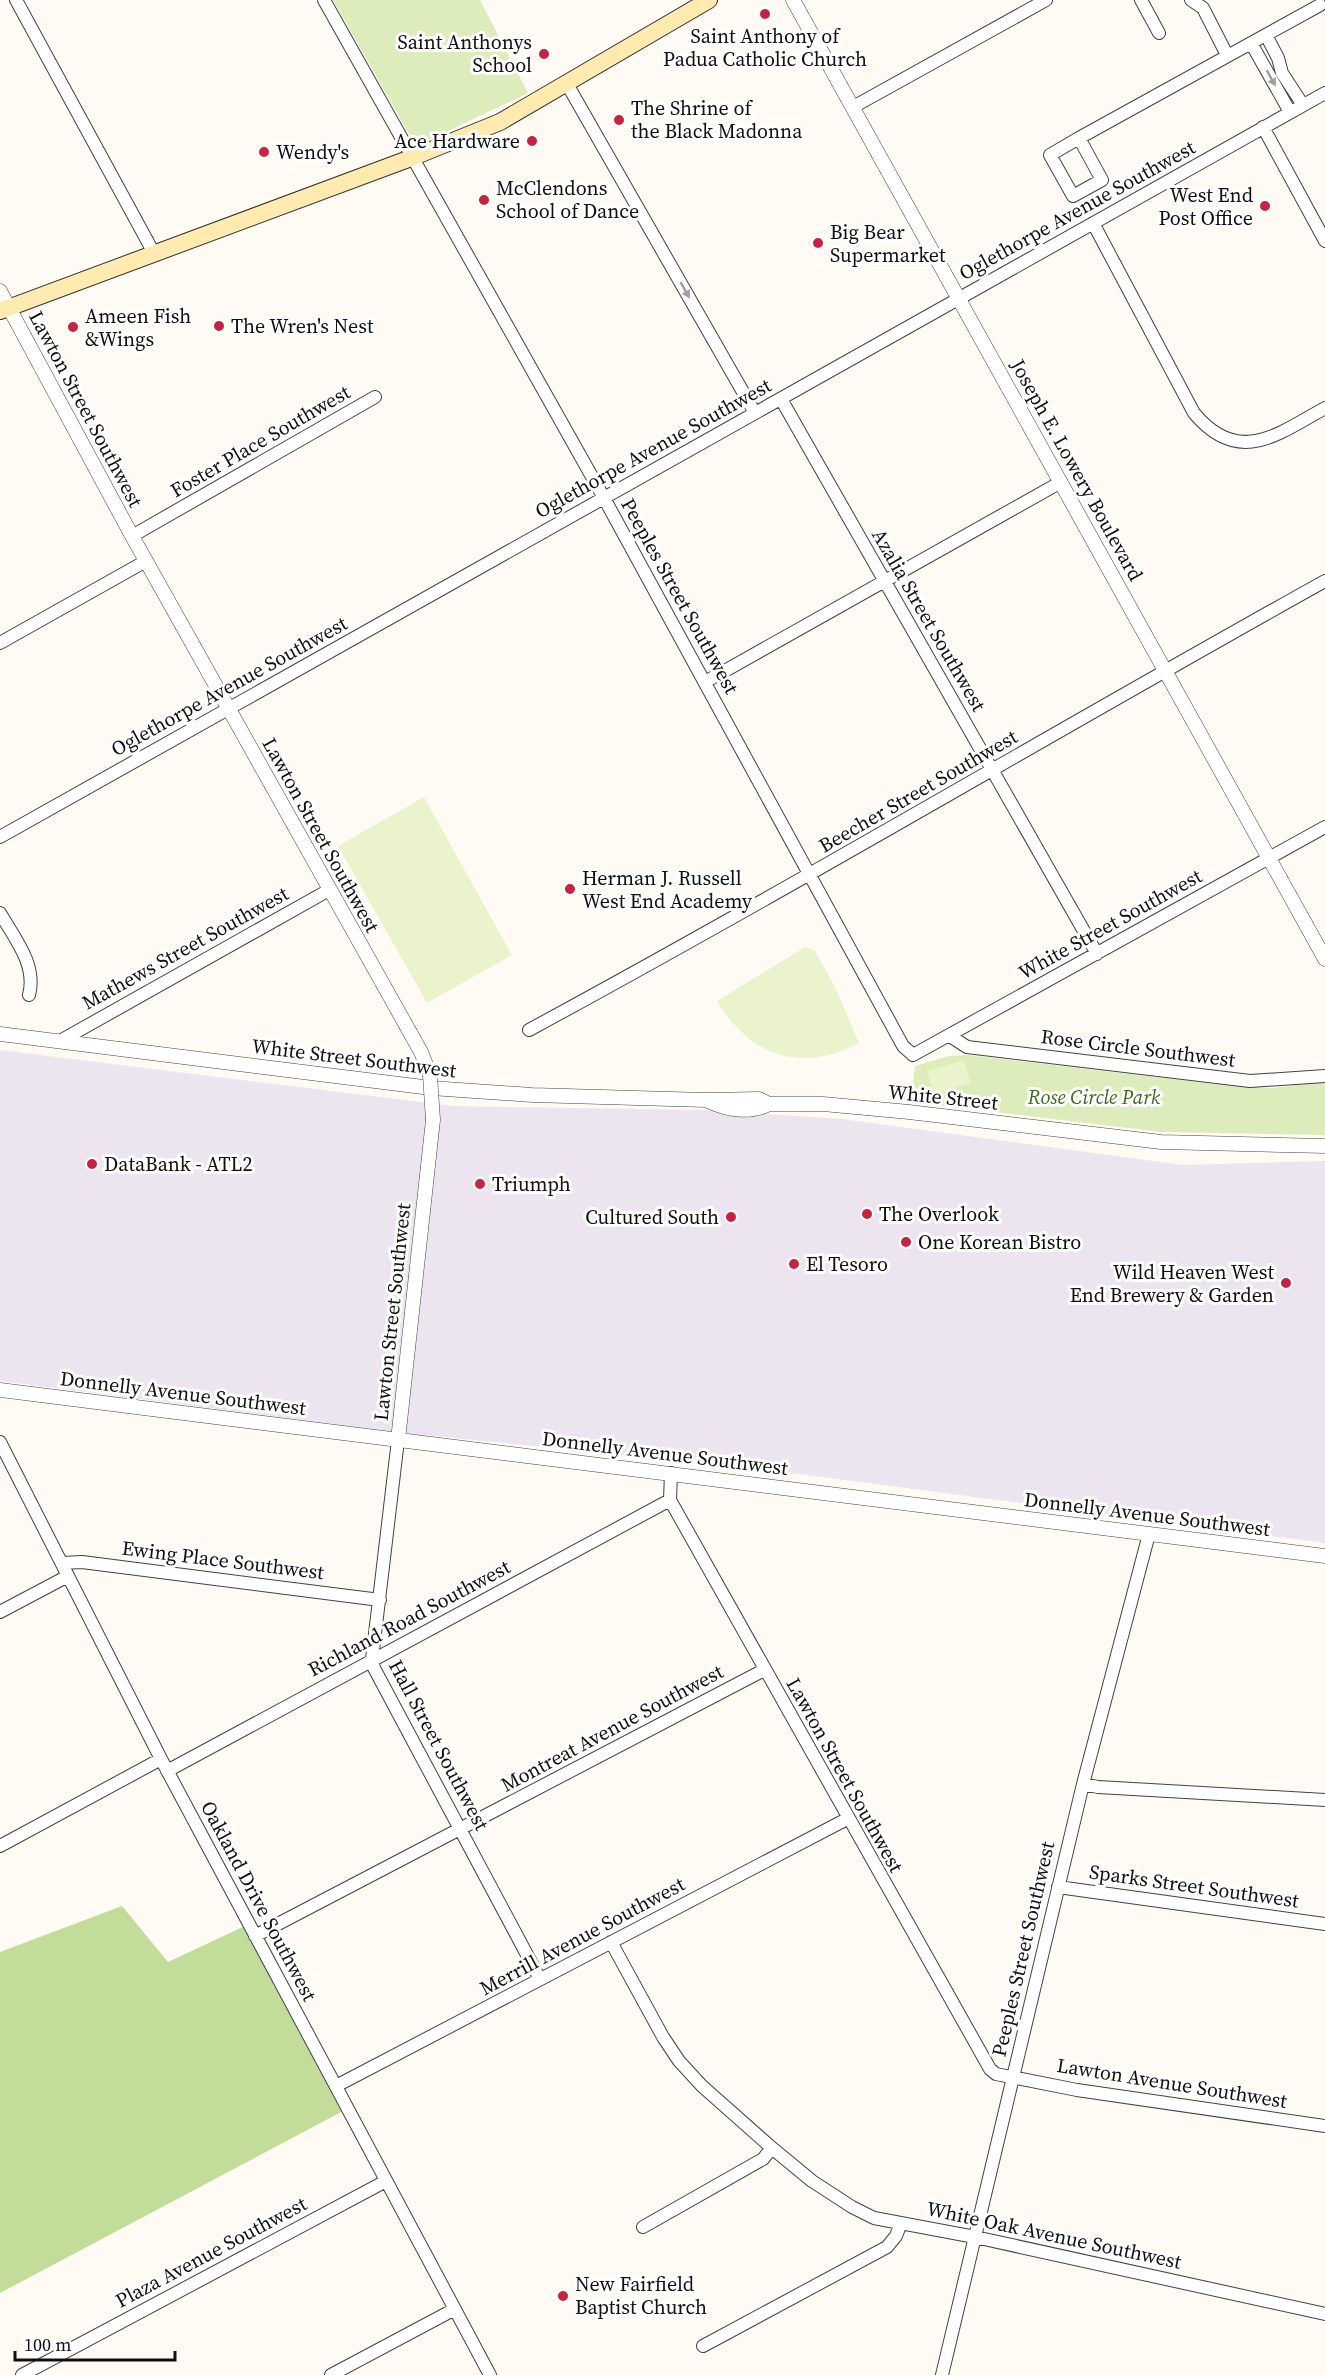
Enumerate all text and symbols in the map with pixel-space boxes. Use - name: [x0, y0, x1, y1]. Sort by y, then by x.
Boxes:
- marker: Saint Anthony of Padua Catholic Church: [758, 7, 772, 21]
- place label: Saint Anthony of Padua Catholic Church: [663, 22, 867, 73]
- place label: Saint Anthonys School: [397, 28, 532, 79]
- marker: Saint Anthonys School: [537, 47, 551, 61]
- one-way arrow: [1265, 69, 1275, 86]
- place label: The Shrine of the Black Madonna: [631, 94, 803, 145]
- marker: The Shrine of the Black Madonna: [612, 113, 626, 127]
- place label: Ace Hardware: [394, 127, 520, 155]
- street label: Oglethorpe Avenue Southwest: [954, 133, 1201, 287]
- marker: Ace Hardware: [525, 134, 539, 148]
- place label: Wendy's: [276, 138, 349, 166]
- marker: Wendy's: [257, 145, 271, 159]
- place label: McClendons School of Dance: [496, 174, 639, 225]
- place label: West End Post Office: [1158, 181, 1254, 232]
- marker: McClendons School of Dance: [477, 193, 491, 207]
- marker: West End Post Office: [1258, 199, 1272, 213]
- place label: Big Bear Supermarket: [830, 218, 946, 269]
- marker: Big Bear Supermarket: [811, 236, 825, 250]
- one-way arrow: [680, 282, 690, 299]
- place label: Ameen Fish &Wings: [85, 302, 191, 353]
- street label: Lawton Street Southwest: [22, 306, 150, 513]
- place label: The Wren's Nest: [231, 312, 374, 340]
- marker: The Wren's Nest: [212, 319, 226, 333]
- marker: Ameen Fish &Wings: [66, 320, 80, 334]
- street label: Joseph E. Lowery Boulevard: [1004, 353, 1150, 587]
- street label: Oglethorpe Avenue Southwest: [530, 371, 777, 525]
- street label: Foster Place Southwest: [165, 378, 356, 504]
- street label: Peeples Street Southwest: [614, 493, 746, 699]
- street label: Azalia Street Southwest: [865, 524, 993, 717]
- street label: Oglethorpe Avenue Southwest: [106, 609, 353, 763]
- street label: Beecher Street Southwest: [814, 722, 1023, 859]
- street label: Lawton Street Southwest: [256, 733, 386, 938]
- street label: White Street Southwest: [1013, 862, 1207, 986]
- place label: Herman J. Russell West End Academy: [582, 864, 753, 915]
- street label: Mathews Street Southwest: [77, 879, 294, 1016]
- marker: Herman J. Russell West End Academy: [563, 882, 577, 896]
- street label: Rose Circle Southwest: [1039, 1022, 1237, 1074]
- street label: White Street Southwest: [250, 1032, 458, 1084]
- street label: White Street: [887, 1077, 1000, 1117]
- park label: Rose Circle Park: [1027, 1083, 1161, 1111]
- place label: DataBank - ATL2: [104, 1150, 252, 1178]
- marker: DataBank - ATL2: [85, 1157, 99, 1171]
- place label: Triumph: [492, 1170, 571, 1198]
- marker: Triumph: [473, 1177, 487, 1191]
- place label: The Overlook: [879, 1200, 999, 1228]
- street label: Lawton Street Southwest: [367, 1201, 417, 1422]
- place label: Cultured South: [585, 1203, 719, 1231]
- marker: The Overlook: [860, 1207, 874, 1221]
- marker: Cultured South: [724, 1210, 738, 1224]
- place label: One Korean Bistro: [918, 1228, 1081, 1256]
- marker: One Korean Bistro: [899, 1235, 913, 1249]
- place label: El Tesoro: [806, 1250, 888, 1278]
- marker: El Tesoro: [787, 1257, 801, 1271]
- place label: Wild Heaven West End Brewery & Garden: [1070, 1258, 1274, 1309]
- marker: Wild Heaven West End Brewery & Garden: [1279, 1276, 1293, 1290]
- street label: Donnelly Avenue Southwest: [59, 1364, 308, 1422]
- street label: Donnelly Avenue Southwest: [541, 1424, 790, 1482]
- street label: Donnelly Avenue Southwest: [1023, 1485, 1272, 1543]
- street label: Ewing Place Southwest: [120, 1534, 326, 1586]
- street label: Richland Road Southwest: [303, 1553, 515, 1683]
- street label: Hall Street Southwest: [382, 1655, 496, 1836]
- street label: Montreat Avenue Southwest: [496, 1657, 728, 1799]
- street label: Lawton Street Southwest: [780, 1673, 910, 1878]
- street label: Oakland Drive Southwest: [194, 1796, 324, 2006]
- street label: Peeples Street Southwest: [985, 1838, 1061, 2059]
- street label: Sparks Street Southwest: [1087, 1857, 1301, 1915]
- street label: Merrill Avenue Southwest: [475, 1870, 690, 2002]
- street label: Lawton Avenue Southwest: [1055, 2051, 1290, 2115]
- street label: Plaza Avenue Southwest: [110, 2189, 312, 2314]
- street label: White Oak Avenue Southwest: [924, 2194, 1184, 2276]
- place label: New Fairfield Baptist Church: [575, 2270, 707, 2321]
- marker: New Fairfield Baptist Church: [556, 2289, 570, 2303]
- scale bar: [15, 2324, 176, 2362]
- text: 100 m: [24, 2332, 71, 2357]

